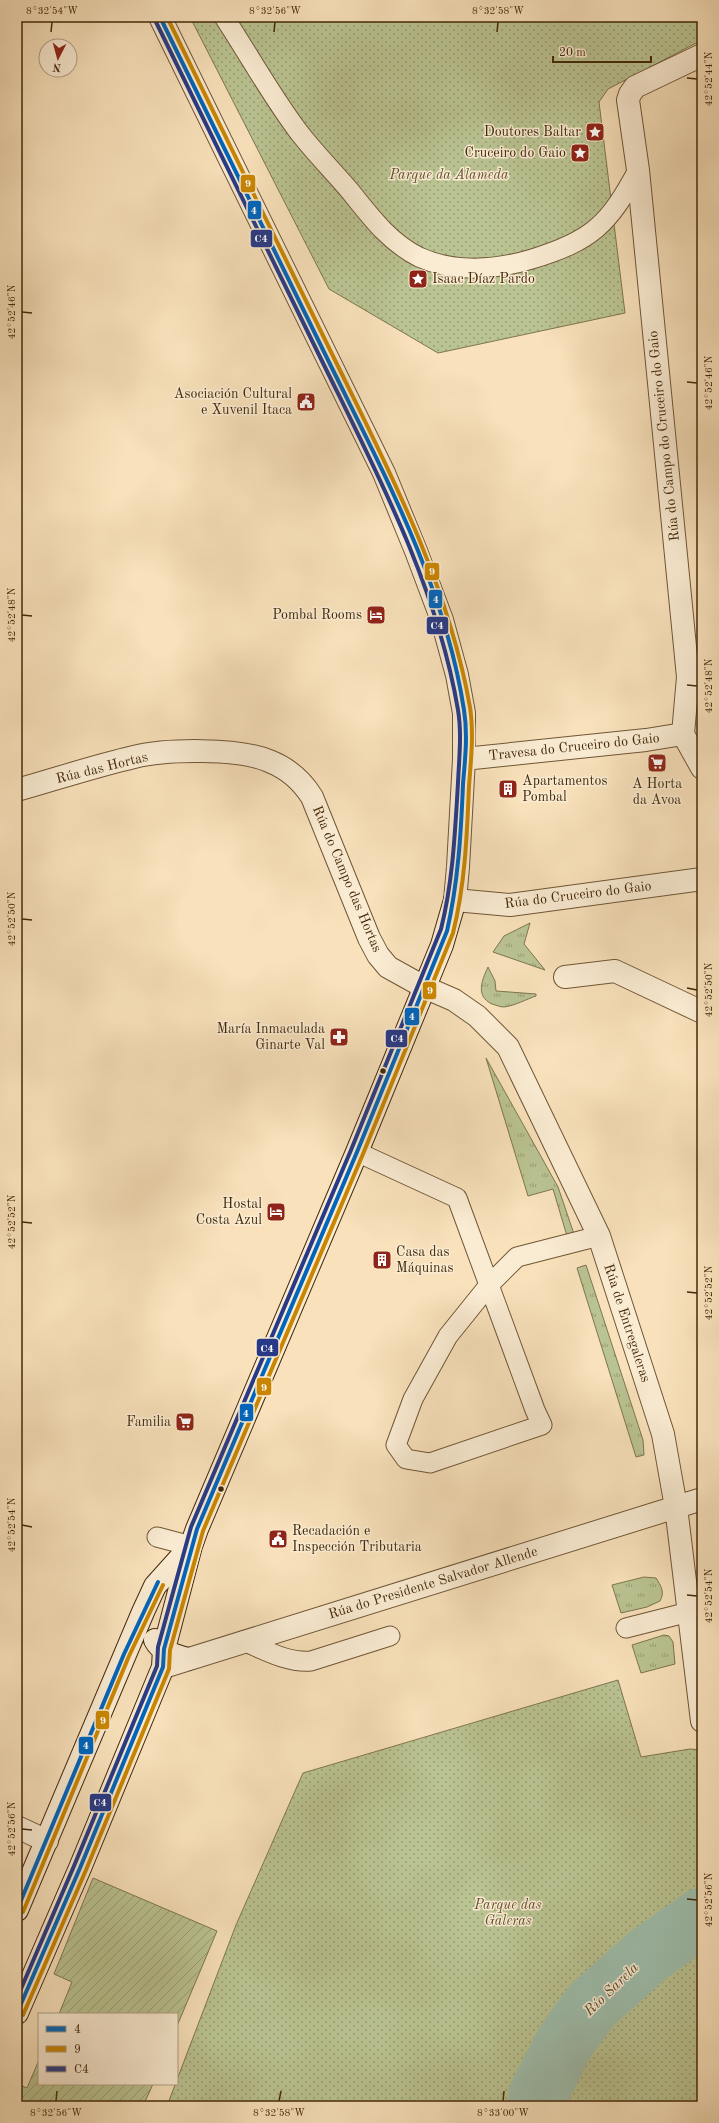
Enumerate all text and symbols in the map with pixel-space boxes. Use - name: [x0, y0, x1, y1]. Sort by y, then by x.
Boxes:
- text: 8°32'54"W: [26, 6, 78, 16]
- text: 8°32'56"W: [249, 6, 301, 16]
- text: 8°32'58"W: [472, 6, 524, 16]
- north arrow: [38, 38, 78, 78]
- scale bar: [553, 38, 651, 64]
- text: 20 m: [559, 47, 586, 59]
- text: 42°52'44"N: [704, 51, 714, 106]
- text: N: [52, 60, 62, 72]
- place icon: Doutores Baltar: [584, 121, 606, 143]
- place label: Doutores Baltar: [484, 125, 581, 139]
- place icon: Cruceiro do Gaio: [569, 142, 591, 164]
- place label: Cruceiro do Gaio: [465, 146, 566, 160]
- park label: Parque da Alameda: [389, 168, 509, 183]
- line badge: 9: [240, 174, 256, 193]
- text: 9: [245, 179, 251, 190]
- line badge: 4: [247, 200, 262, 220]
- text: 4: [251, 206, 257, 217]
- line badge: C4: [250, 229, 273, 248]
- text: C4: [254, 234, 268, 245]
- place icon: Isaac Díaz Pardo: [407, 268, 429, 290]
- place label: Isaac Díaz Pardo: [432, 272, 535, 286]
- text: 42°52'46"N: [7, 284, 17, 339]
- street label: Rúa do Campo do Cruceiro do Gaio: [646, 330, 682, 542]
- text: 42°52'46"N: [704, 355, 714, 410]
- place label: Asociación Cultural e Xuvenil Itaca: [174, 387, 292, 417]
- public building icon: Asociación Cultural e Xuvenil Itaca: [295, 391, 317, 413]
- line badge: 9: [424, 562, 440, 581]
- text: 9: [429, 567, 435, 578]
- text: 42°52'48"N: [7, 587, 17, 642]
- line badge: 4: [428, 589, 443, 609]
- text: 4: [433, 595, 439, 606]
- hotel icon: Pombal Rooms: [365, 604, 387, 626]
- place label: Pombal Rooms: [272, 608, 362, 622]
- line badge: C4: [426, 616, 449, 635]
- text: C4: [430, 621, 444, 632]
- text: 42°52'48"N: [704, 658, 714, 713]
- street label: Travesa do Cruceiro do Gaio: [488, 731, 660, 763]
- street label: Rúa das Hortas: [55, 750, 149, 786]
- supermarket icon: A Horta da Avoa: [646, 752, 668, 774]
- place label: Apartamentos Pombal: [522, 774, 607, 804]
- place label: A Horta da Avoa: [632, 777, 682, 807]
- building icon: Apartamentos Pombal: [497, 778, 519, 800]
- street label: Rúa do Campo das Hortas: [310, 804, 384, 954]
- street label: Rúa do Cruceiro do Gaio: [504, 879, 652, 911]
- text: 42°52'50"N: [7, 891, 17, 946]
- text: 42°52'50"N: [704, 962, 714, 1017]
- line badge: 9: [422, 981, 437, 1000]
- text: 9: [427, 986, 433, 997]
- line badge: 4: [404, 1007, 420, 1026]
- text: 4: [409, 1012, 415, 1023]
- place label: María Inmaculada Ginarte Val: [216, 1022, 325, 1052]
- pharmacy icon: María Inmaculada Ginarte Val: [328, 1026, 350, 1048]
- line badge: C4: [385, 1029, 408, 1048]
- text: C4: [390, 1034, 404, 1045]
- unlabelled marker: [378, 1066, 388, 1076]
- text: 42°52'52"N: [7, 1194, 17, 1249]
- place label: Hostal Costa Azul: [196, 1197, 262, 1227]
- hotel icon: Hostal Costa Azul: [265, 1201, 287, 1223]
- place label: Casa das Máquinas: [396, 1245, 453, 1275]
- building icon: Casa das Máquinas: [371, 1249, 393, 1271]
- street label: Rúa de Entregaleras: [601, 1262, 653, 1384]
- text: 42°52'52"N: [704, 1265, 714, 1320]
- line badge: C4: [256, 1338, 279, 1357]
- text: C4: [260, 1344, 274, 1355]
- line badge: 9: [256, 1377, 272, 1396]
- text: 9: [261, 1383, 267, 1394]
- line badge: 4: [239, 1403, 254, 1422]
- text: 4: [243, 1409, 249, 1420]
- supermarket icon: Familia: [174, 1411, 196, 1433]
- place label: Familia: [126, 1415, 171, 1429]
- unlabelled marker: [216, 1484, 226, 1494]
- text: 42°52'54"N: [7, 1497, 17, 1552]
- place label: Recadación e Inspección Tributaria: [292, 1524, 422, 1554]
- public building icon: Recadación e Inspección Tributaria: [267, 1528, 289, 1550]
- street label: Rúa do Presidente Salvador Allende: [327, 1544, 539, 1622]
- text: 42°52'54"N: [704, 1568, 714, 1623]
- line badge: 9: [95, 1710, 110, 1730]
- text: 9: [100, 1716, 106, 1727]
- line badge: 4: [78, 1736, 94, 1755]
- text: 4: [83, 1741, 89, 1752]
- line badge: C4: [89, 1793, 112, 1812]
- text: C4: [93, 1798, 107, 1809]
- text: 42°52'56"N: [7, 1801, 17, 1856]
- text: 42°52'56"N: [704, 1872, 714, 1927]
- park label: Parque das Galeras: [473, 1898, 542, 1928]
- water label: Río Sarela: [581, 1961, 642, 2020]
- legend: [38, 2013, 178, 2085]
- text: 4: [74, 2024, 81, 2036]
- text: 9: [74, 2044, 81, 2056]
- text: C4: [74, 2064, 89, 2076]
- text: 8°32'56"W: [30, 2108, 82, 2118]
- text: 8°32'58"W: [253, 2108, 305, 2118]
- text: 8°33'00"W: [477, 2108, 529, 2118]

